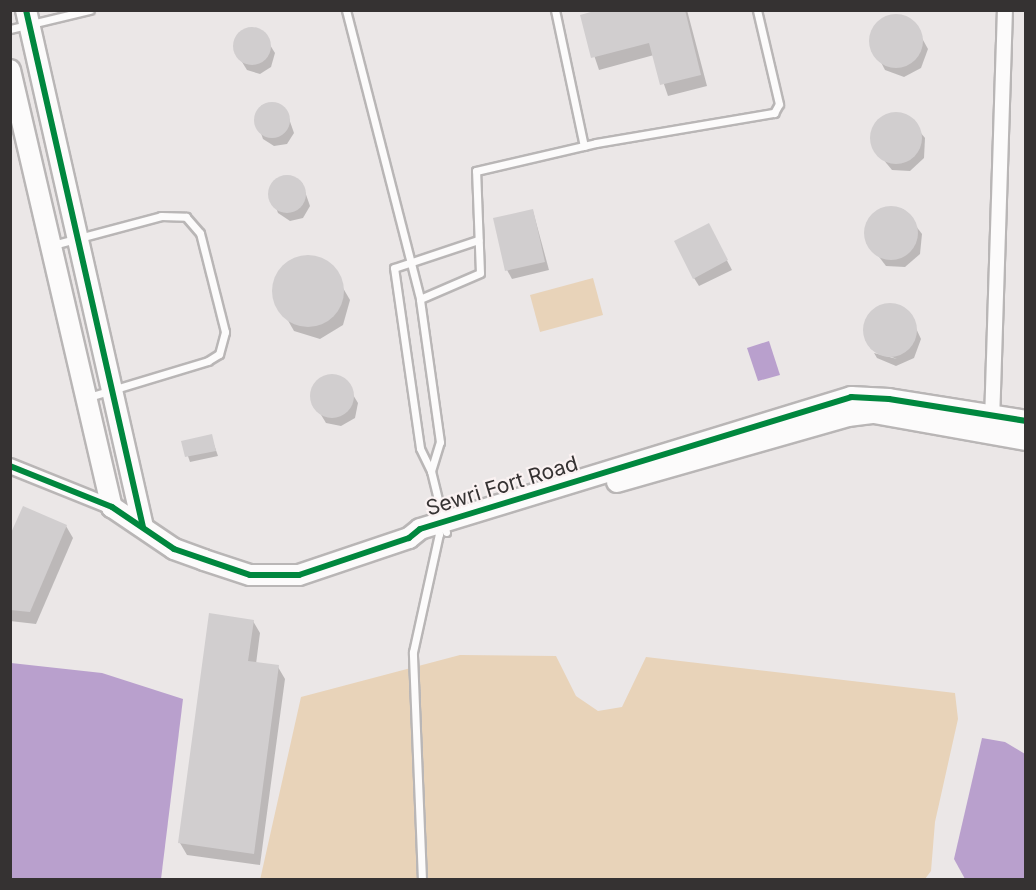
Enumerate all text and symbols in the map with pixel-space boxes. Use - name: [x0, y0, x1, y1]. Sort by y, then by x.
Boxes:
- street label: Sewri Fort Road: [423, 451, 581, 521]

